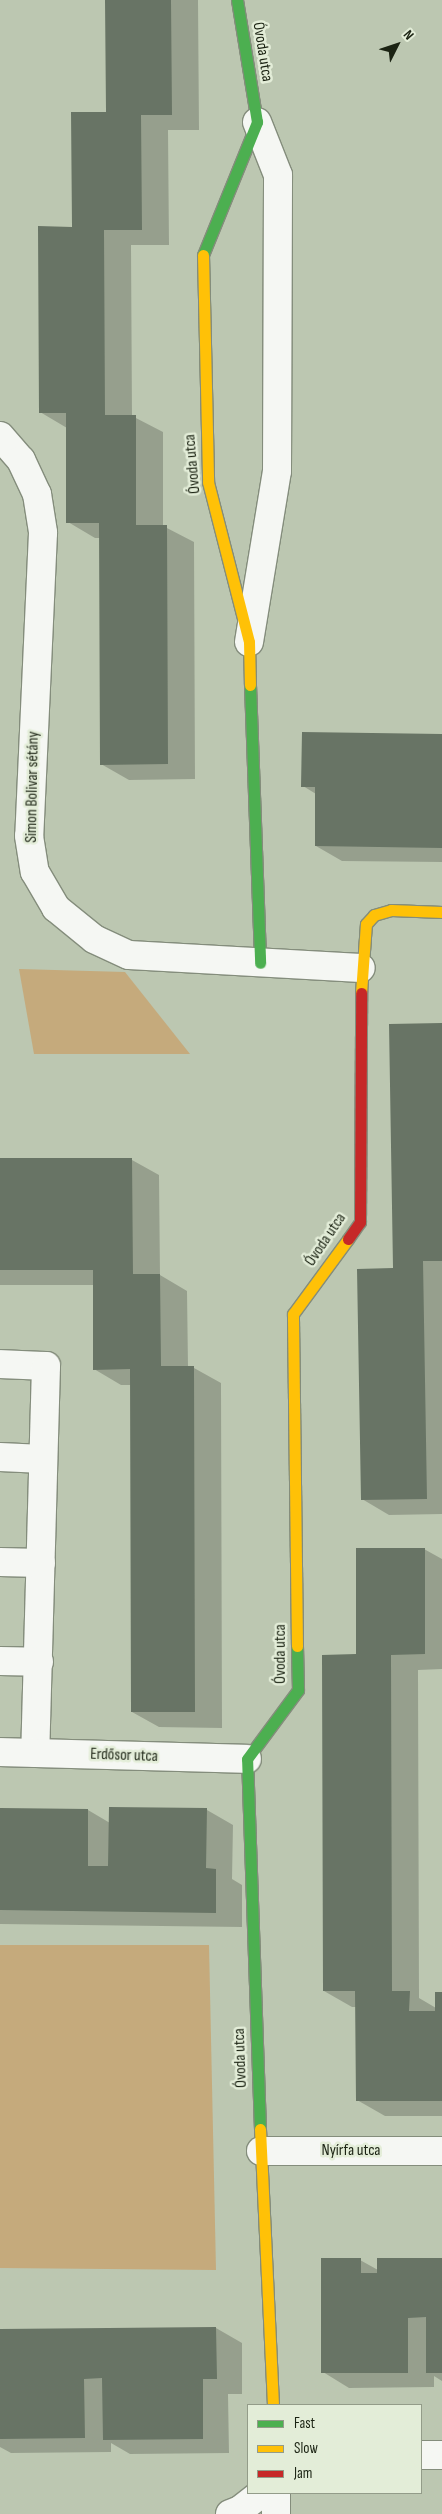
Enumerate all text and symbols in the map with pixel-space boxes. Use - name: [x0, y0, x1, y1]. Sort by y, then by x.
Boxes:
- north arrow: [372, 20, 422, 70]
- street label: Óvoda utca: [248, 21, 276, 83]
- text: N: [400, 26, 418, 43]
- street label: Óvoda utca: [181, 433, 205, 495]
- street label: Simon Bolivar sétány: [22, 731, 44, 843]
- street label: Óvoda utca: [301, 1210, 351, 1270]
- street label: Óvoda utca: [271, 1624, 291, 1684]
- street label: Erdősor utca: [90, 1745, 158, 1767]
- street label: Óvoda utca: [230, 2028, 252, 2088]
- street label: Nyírfa utca: [321, 2141, 381, 2161]
- legend: [247, 2404, 422, 2494]
- text: Fast: [294, 2414, 315, 2433]
- text: Slow: [294, 2439, 318, 2458]
- text: Jam: [294, 2464, 312, 2483]

